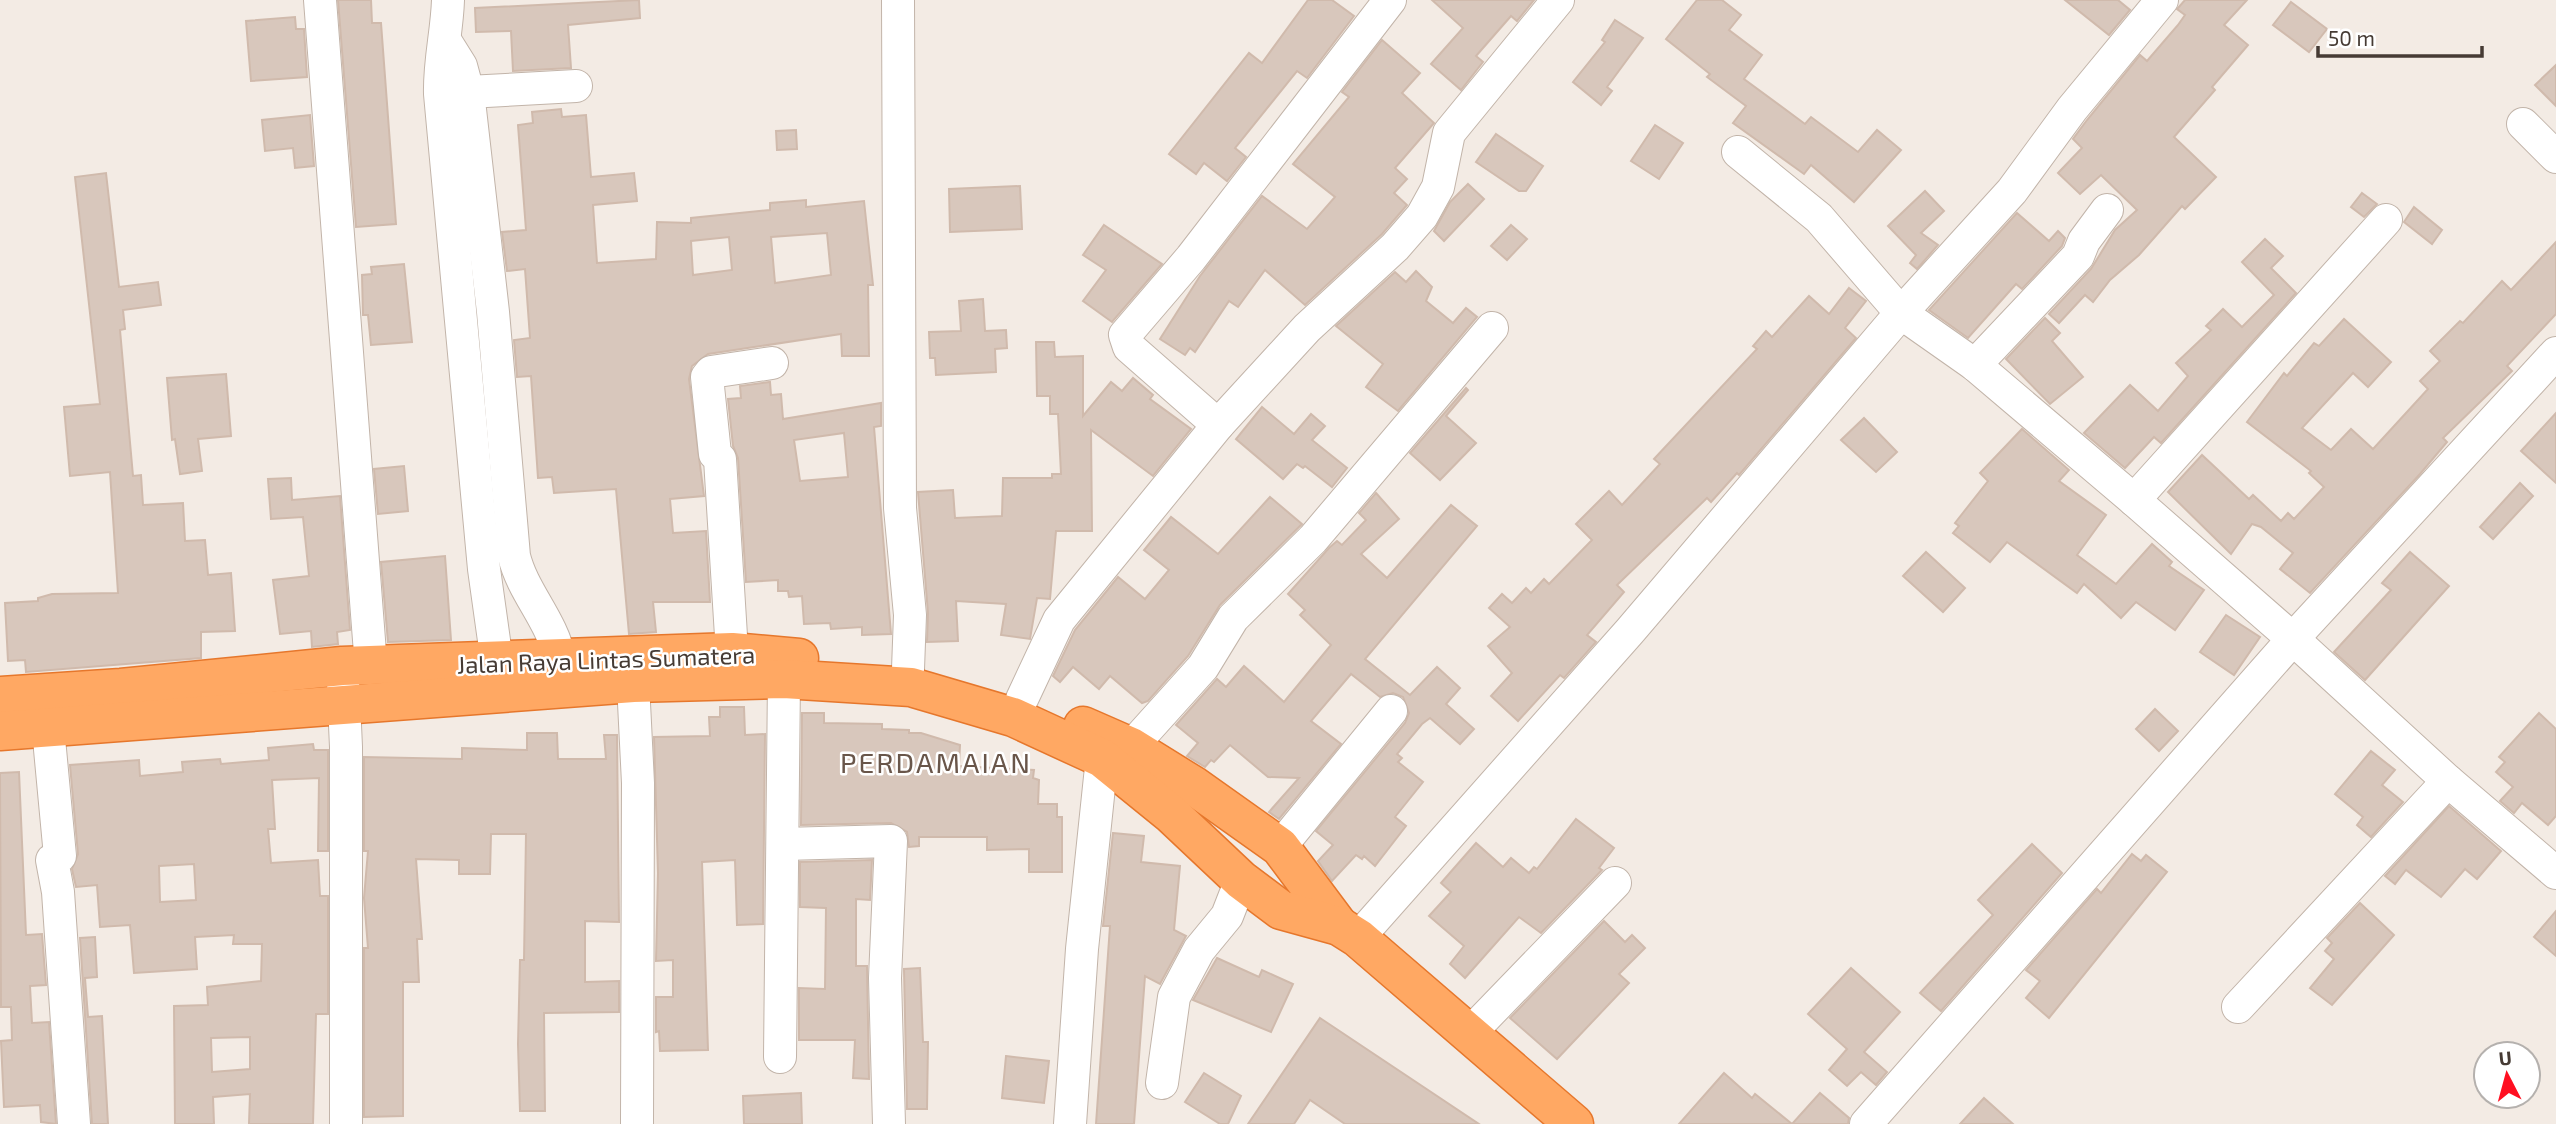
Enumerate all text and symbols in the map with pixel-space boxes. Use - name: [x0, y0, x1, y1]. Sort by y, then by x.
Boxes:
- scale bar: [2318, 14, 2482, 58]
- text: 50 m: [2328, 25, 2375, 50]
- street label: Jalan Raya Lintas Sumatera: [456, 639, 756, 679]
- district label: PERDAMAIAN: [840, 745, 1032, 779]
- north arrow: [2472, 1040, 2542, 1110]
- text: U: [2497, 1045, 2513, 1070]

